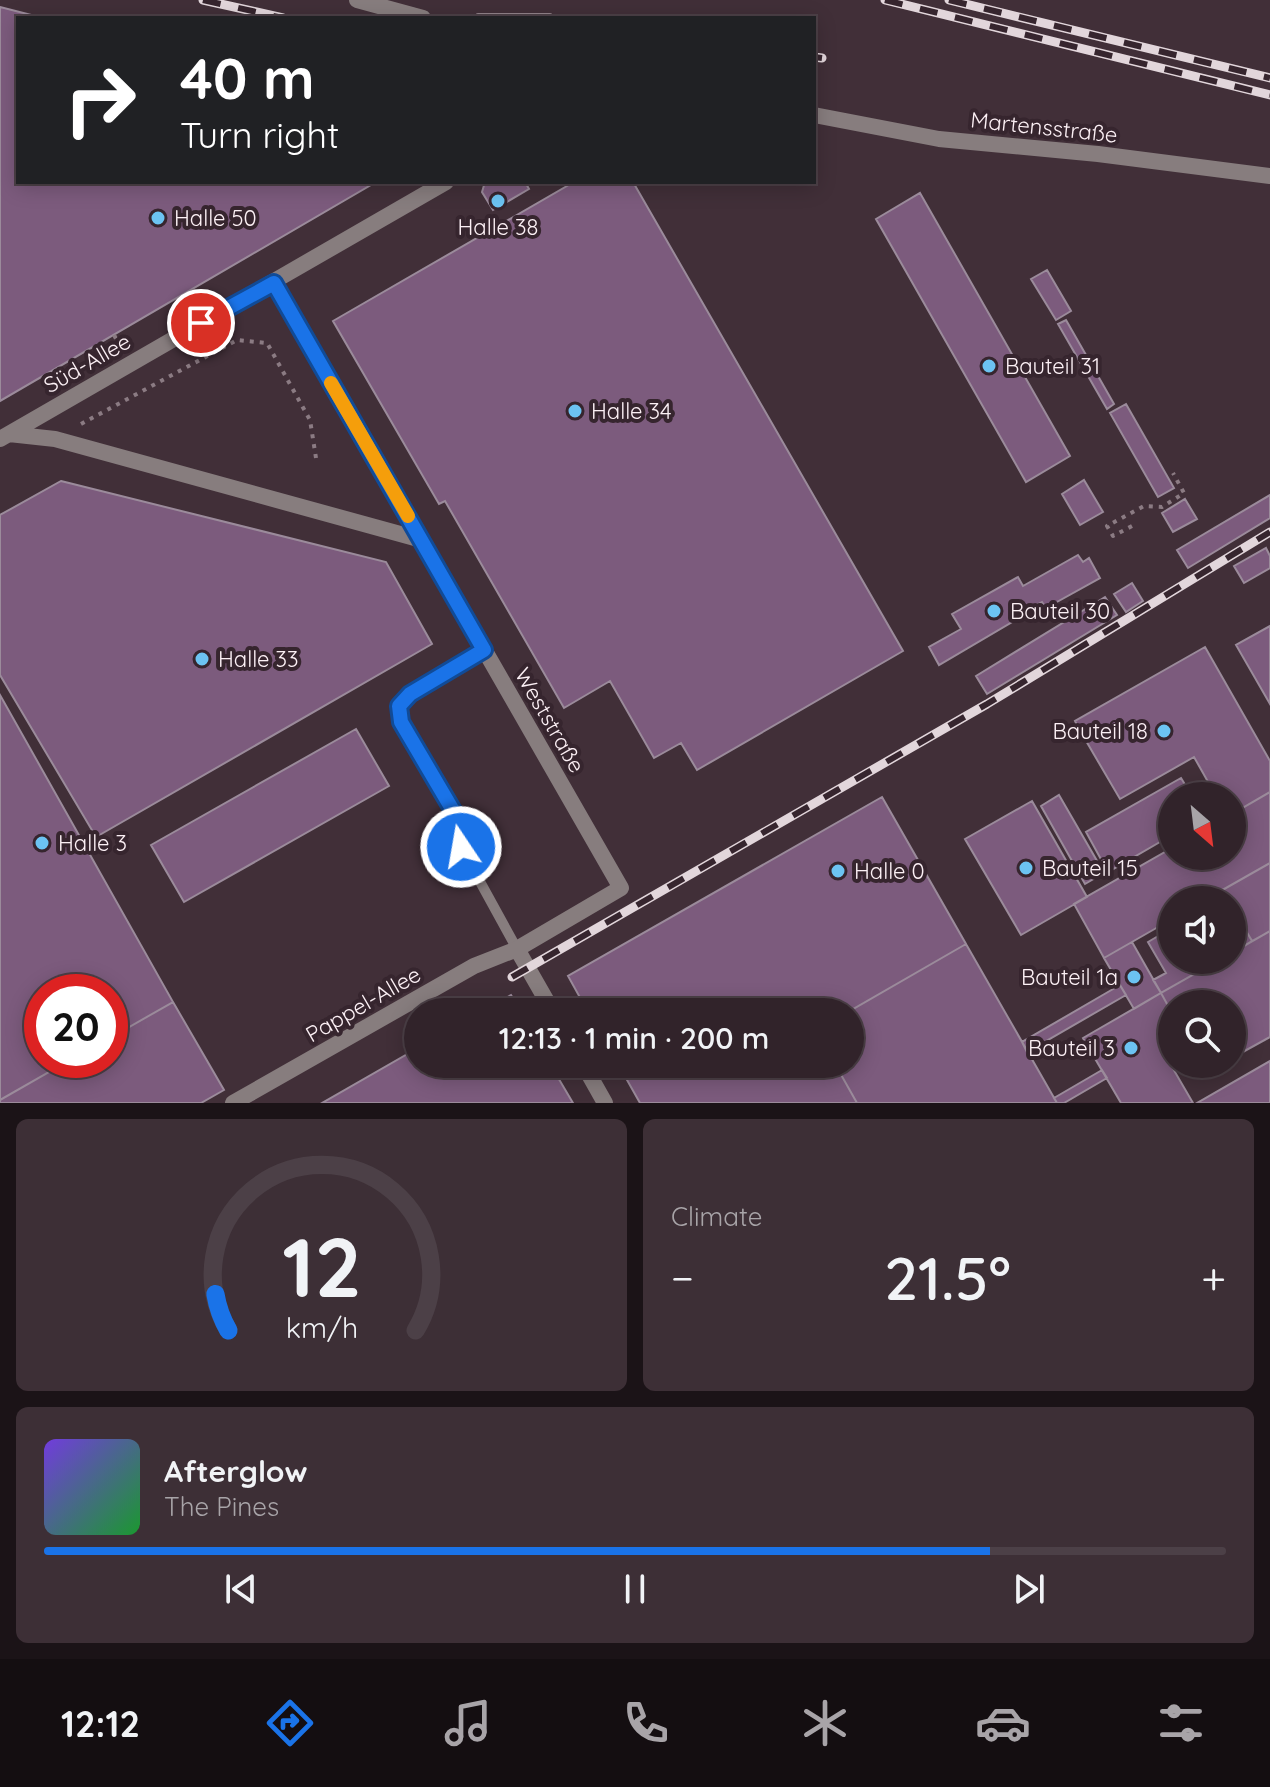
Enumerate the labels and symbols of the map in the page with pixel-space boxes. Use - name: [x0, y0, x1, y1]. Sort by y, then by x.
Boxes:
- street label: Martensstraße: [969, 105, 1119, 149]
- marker: Halle 38: [489, 192, 507, 210]
- place label: Halle 50: [174, 204, 257, 232]
- marker: Halle 50: [149, 209, 167, 227]
- place label: Halle 38: [458, 213, 538, 241]
- pin: [167, 289, 235, 357]
- street label: Süd-Allee: [39, 327, 135, 399]
- place label: Bauteil 31: [1005, 352, 1100, 380]
- marker: Bauteil 31: [980, 357, 998, 375]
- place label: Halle 34: [591, 397, 672, 425]
- marker: Halle 34: [566, 402, 584, 420]
- place label: Bauteil 30: [1010, 597, 1110, 625]
- marker: Bauteil 30: [985, 602, 1003, 620]
- place label: Halle 33: [218, 645, 299, 673]
- marker: Halle 33: [193, 650, 211, 668]
- street label: Weststraße: [509, 662, 591, 778]
- place label: Bauteil 18: [1052, 717, 1148, 745]
- marker: Bauteil 18: [1155, 722, 1173, 740]
- north arrow: [1158, 782, 1246, 870]
- position arrow: [419, 805, 503, 889]
- place label: Halle 3: [58, 829, 127, 857]
- marker: Halle 3: [33, 834, 51, 852]
- place label: Bauteil 15: [1042, 854, 1138, 882]
- place label: Halle 0: [854, 857, 925, 885]
- marker: Bauteil 15: [1017, 859, 1035, 877]
- marker: Halle 0: [829, 862, 847, 880]
- street label: Pappel-Allee: [301, 960, 425, 1048]
- place label: Bauteil 1a: [1021, 963, 1118, 991]
- marker: Bauteil 1a: [1125, 968, 1143, 986]
- speed limit sign: 20: [24, 974, 128, 1078]
- place label: Bauteil 3: [1028, 1034, 1115, 1062]
- marker: Bauteil 3: [1122, 1039, 1140, 1057]

